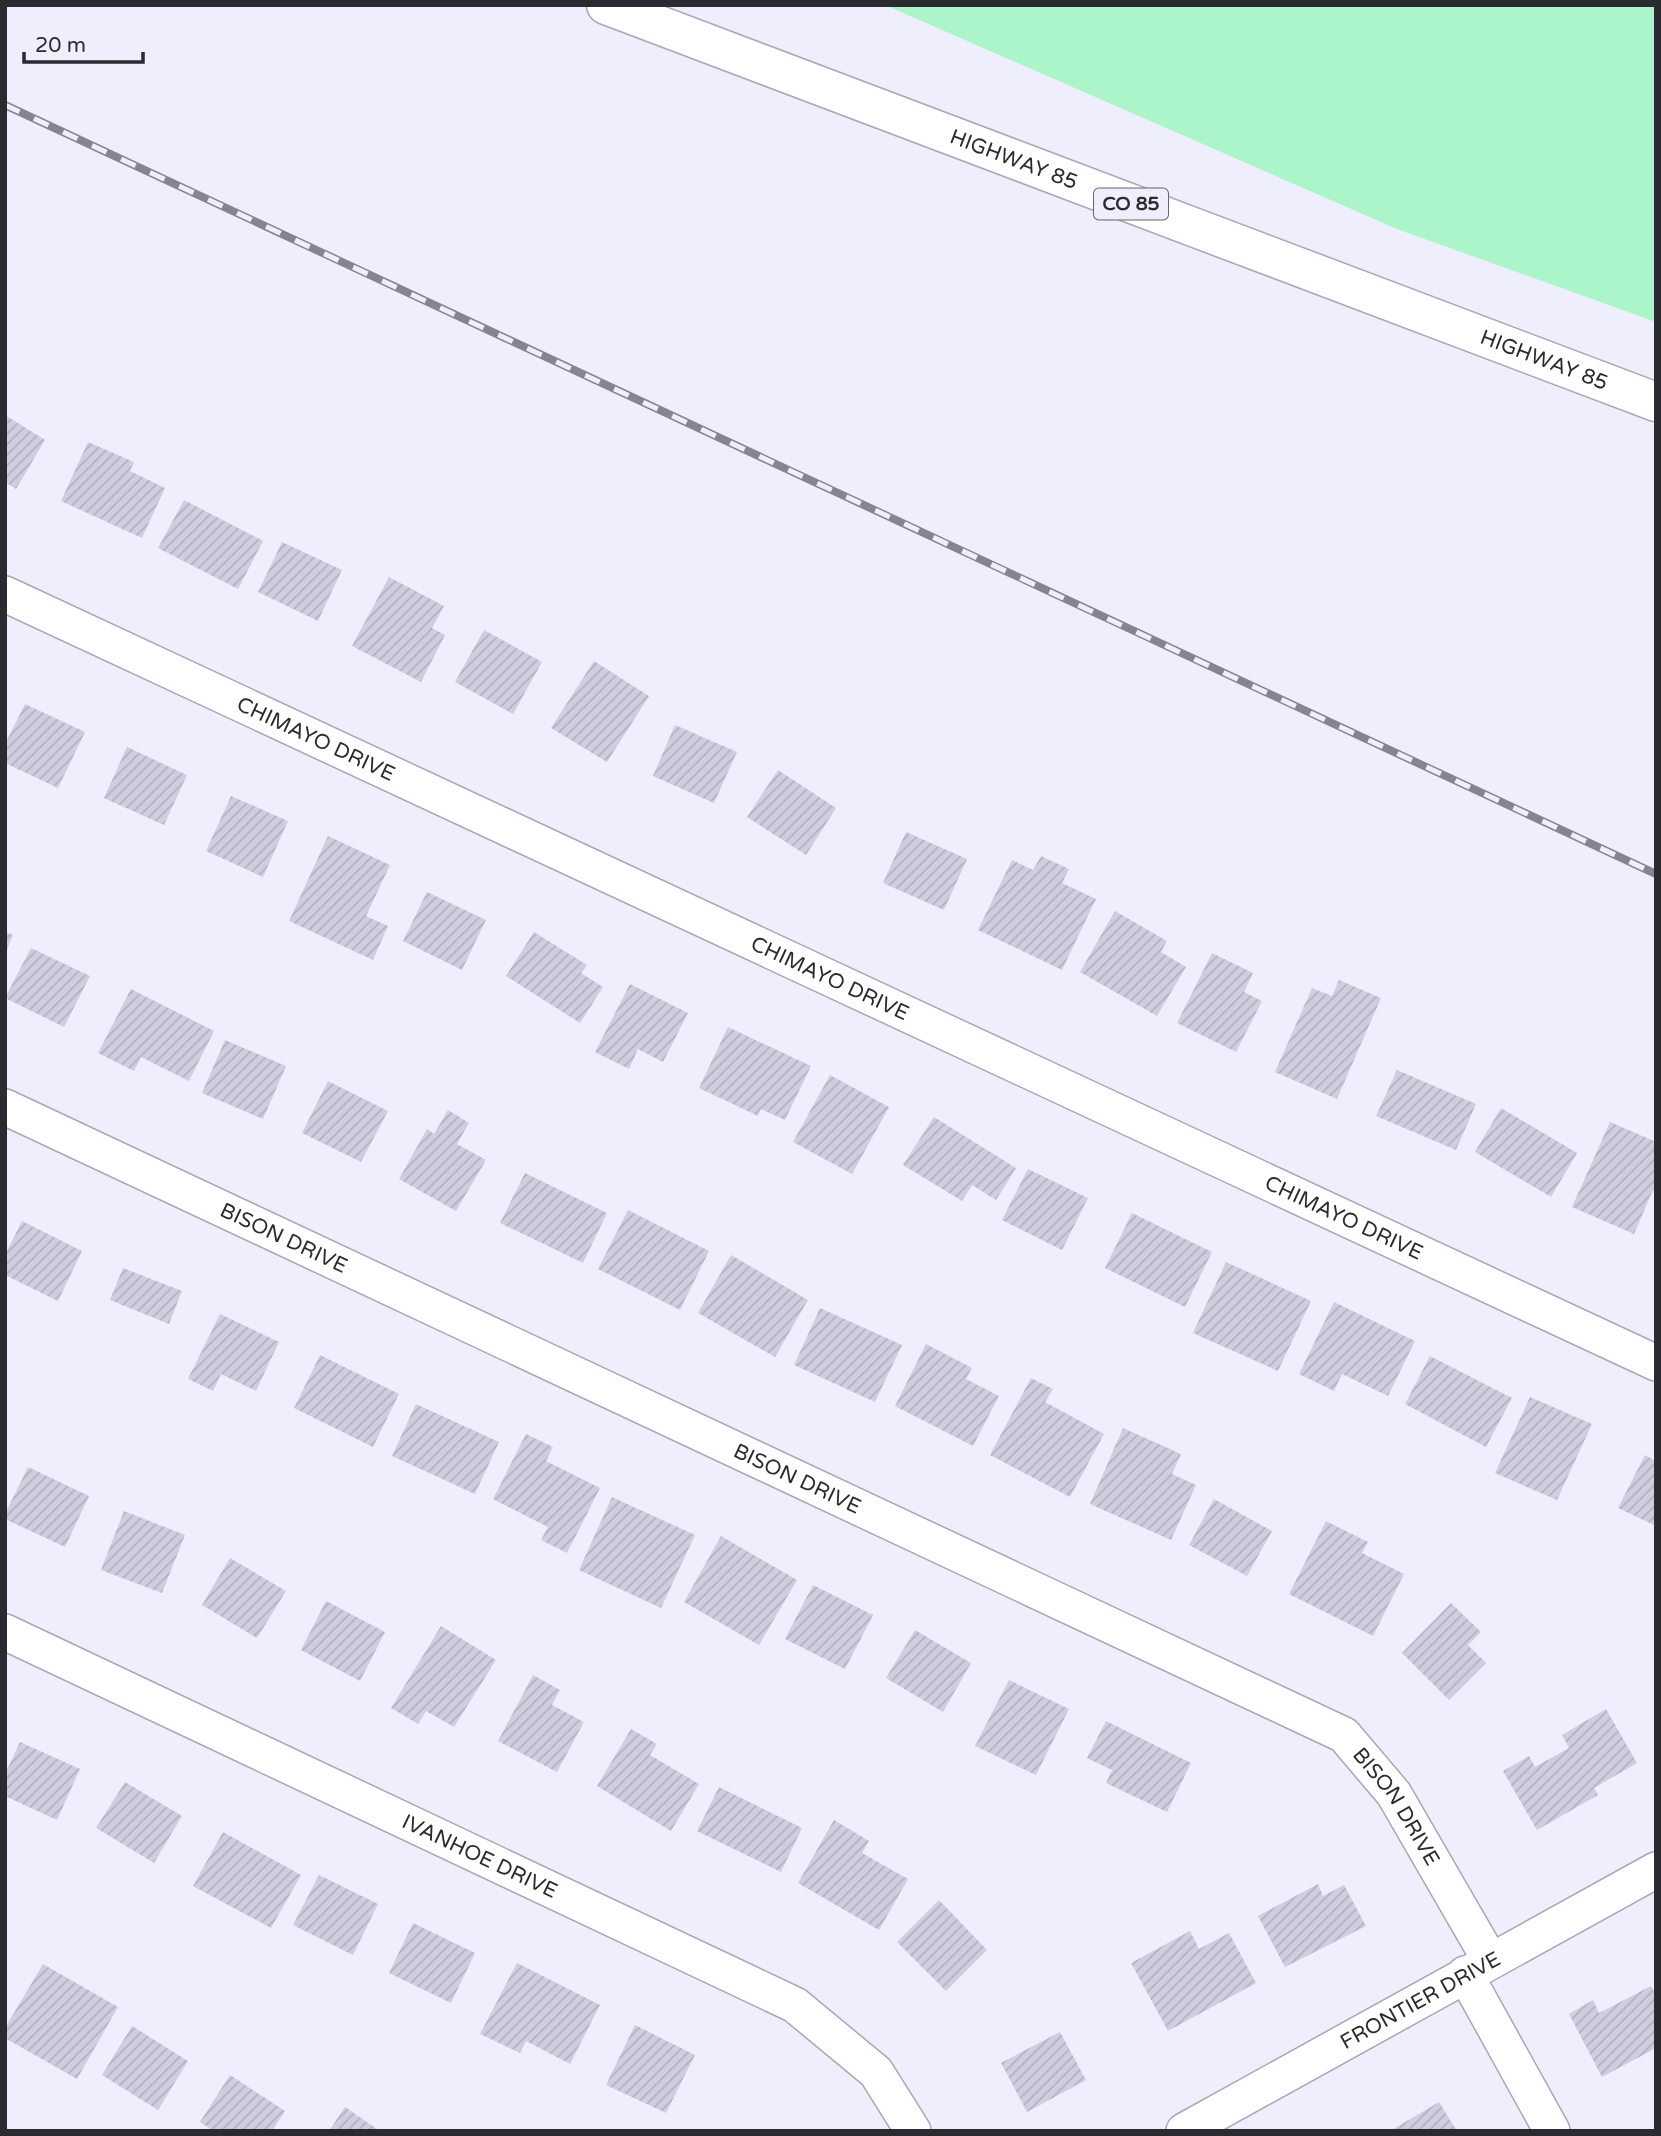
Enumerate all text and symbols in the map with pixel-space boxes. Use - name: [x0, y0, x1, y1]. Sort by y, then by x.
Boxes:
- scale bar: [24, 21, 144, 65]
- text: 20 m: [35, 33, 86, 58]
- street label: HIGHWAY 85: [946, 124, 1081, 195]
- road number: CO 85: [1094, 188, 1168, 220]
- street label: HIGHWAY 85: [1477, 324, 1612, 395]
- street label: CHIMAYO DRIVE: [233, 691, 399, 786]
- street label: CHIMAYO DRIVE: [747, 931, 913, 1026]
- street label: CHIMAYO DRIVE: [1261, 1170, 1427, 1265]
- street label: BISON DRIVE: [216, 1197, 351, 1278]
- street label: BISON DRIVE: [730, 1438, 865, 1519]
- street label: BISON DRIVE: [1348, 1742, 1445, 1870]
- street label: IVANHOE DRIVE: [398, 1809, 561, 1903]
- street label: FRONTIER DRIVE: [1336, 1946, 1505, 2055]

